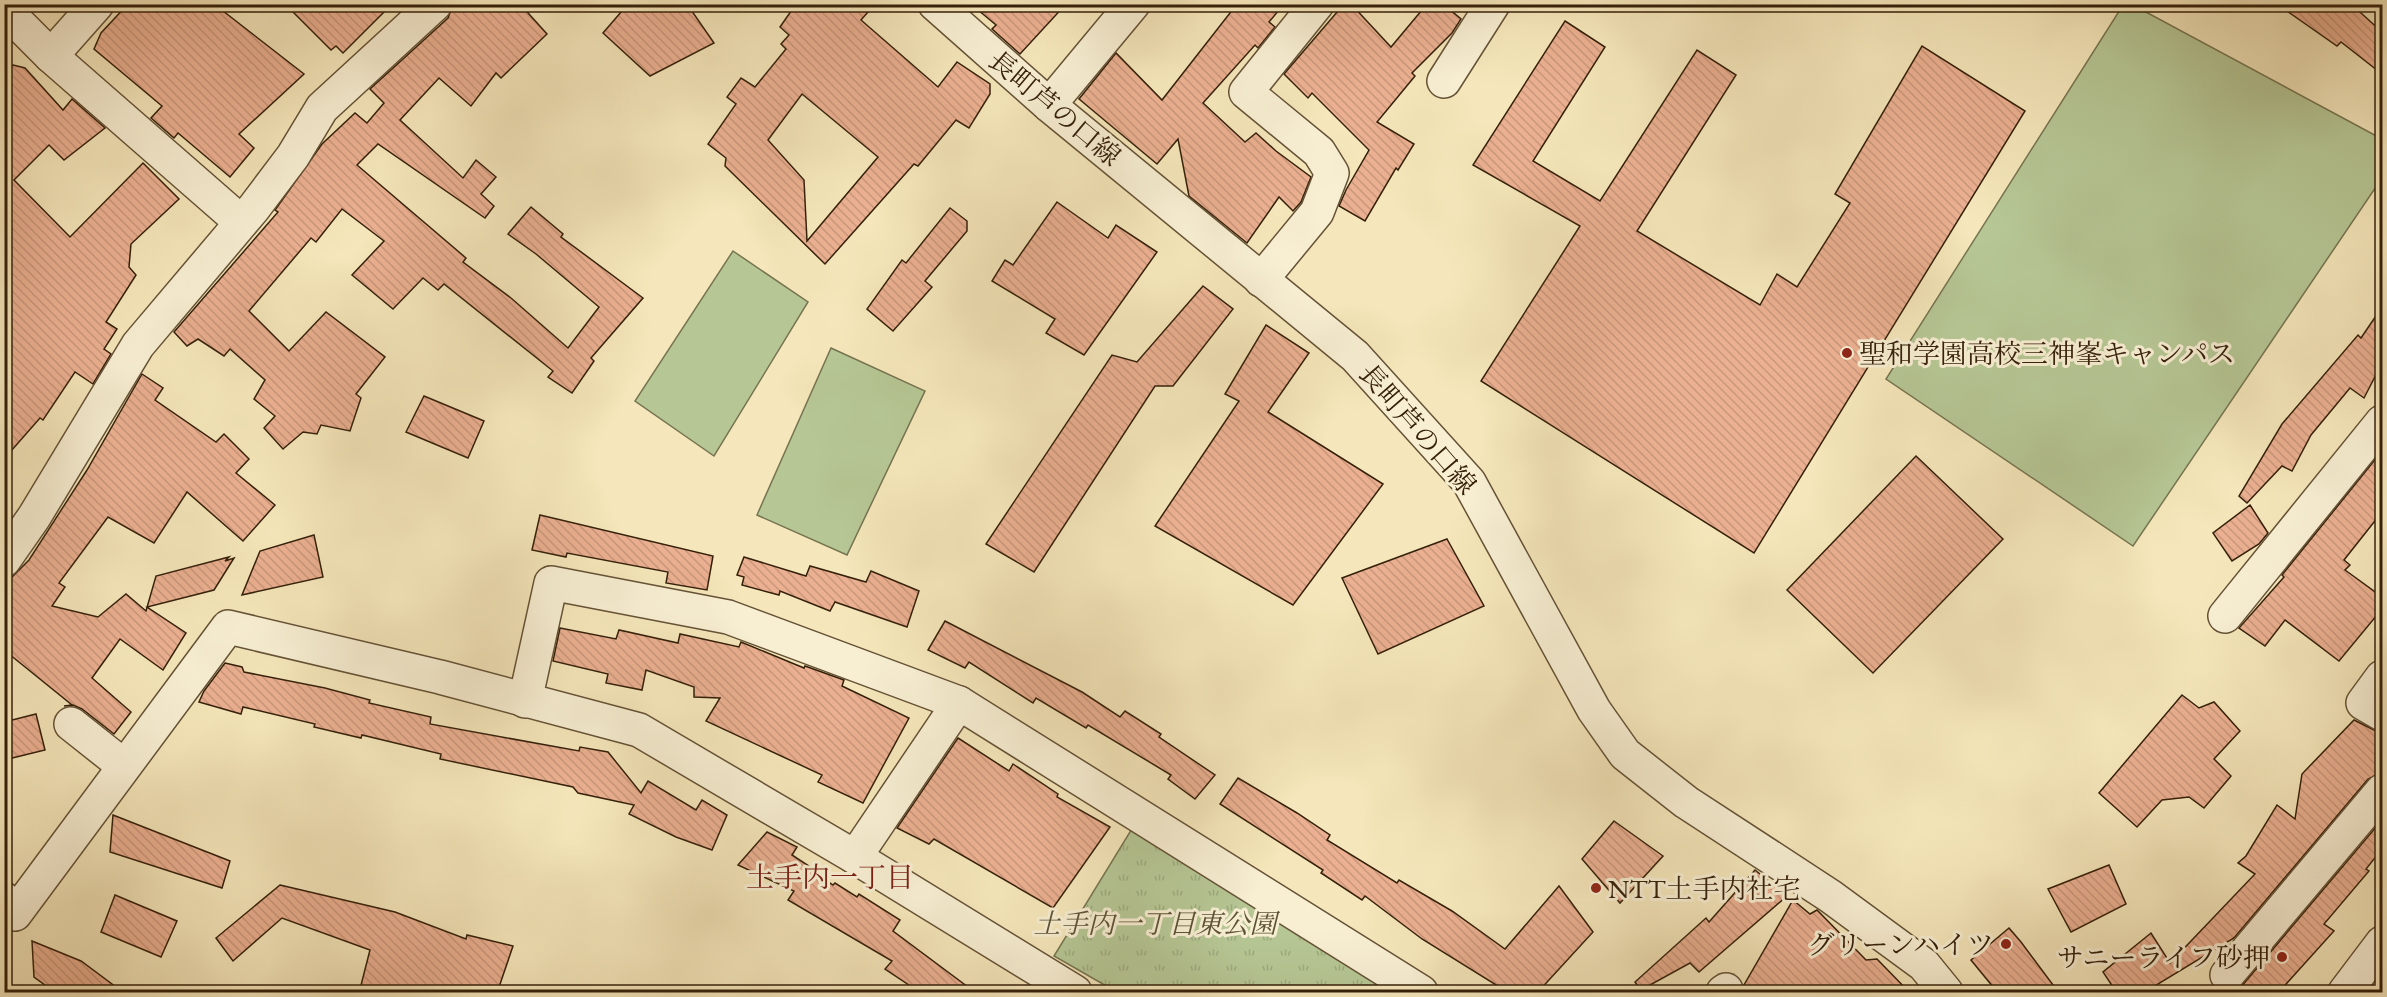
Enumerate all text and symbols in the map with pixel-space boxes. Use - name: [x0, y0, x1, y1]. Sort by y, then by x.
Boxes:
- street label: 長町芦の口線: [982, 43, 1128, 173]
- place label: 聖和学園高校三神峯キャンパス: [1859, 336, 2235, 371]
- marker: 聖和学園高校三神峯キャンパス: [1840, 346, 1854, 360]
- street label: 長町芦の口線: [1352, 356, 1484, 502]
- district label: 土手内一丁目: [746, 859, 914, 895]
- place label: NTT土手内社宅: [1608, 871, 1801, 906]
- marker: NTT土手内社宅: [1589, 881, 1603, 895]
- park label: 土手内一丁目東公園: [1034, 906, 1280, 941]
- place label: グリーンハイツ: [1807, 927, 1994, 962]
- marker: グリーンハイツ: [1999, 937, 2013, 951]
- place label: サニーライフ砂押: [2057, 940, 2270, 975]
- marker: サニーライフ砂押: [2275, 950, 2289, 964]

